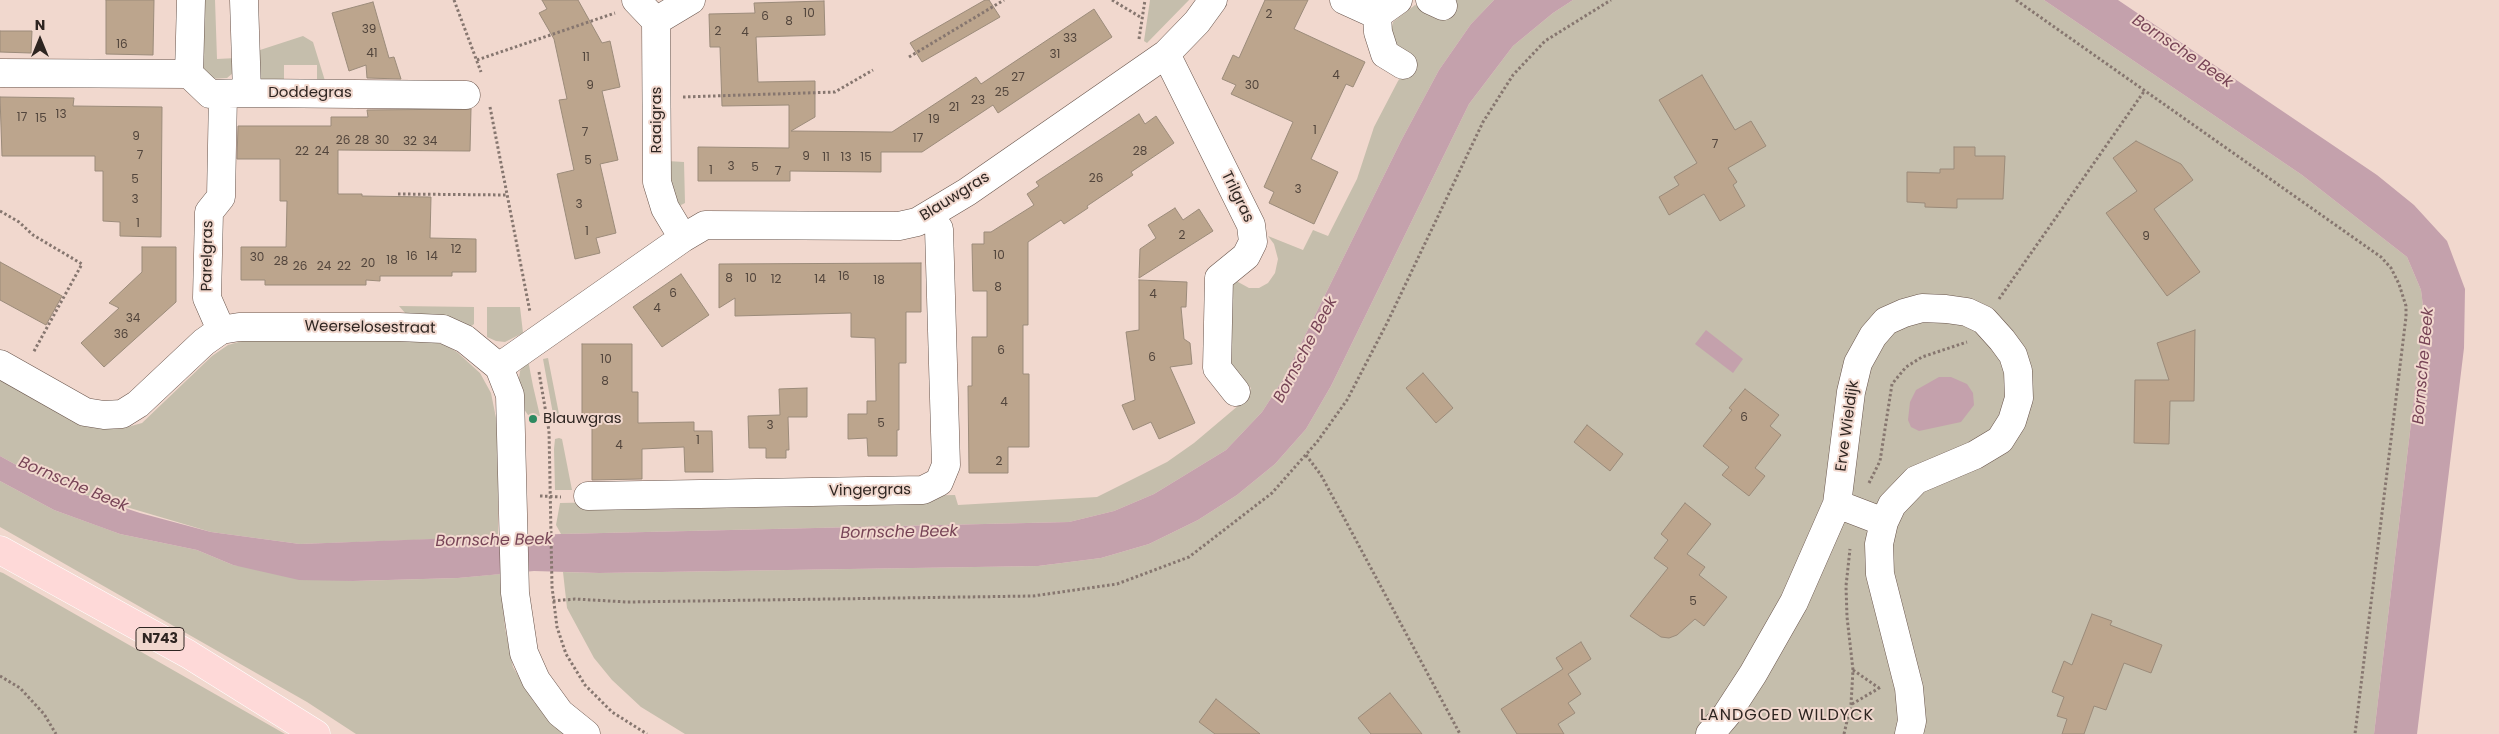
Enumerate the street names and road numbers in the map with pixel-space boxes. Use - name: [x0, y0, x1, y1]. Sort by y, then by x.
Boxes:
- street label: Doddegras: [268, 84, 352, 102]
- street label: Raaigras: [648, 87, 666, 153]
- street label: Trilgras: [1217, 168, 1257, 226]
- street label: Blauwgras: [917, 169, 993, 225]
- street label: Parelgras: [198, 220, 218, 292]
- street label: Weerselosestraat: [304, 318, 436, 338]
- street label: Erve Wieldijk: [1833, 379, 1863, 473]
- street label: Vingergras: [829, 481, 911, 501]
- road number: N743: [136, 628, 184, 650]

